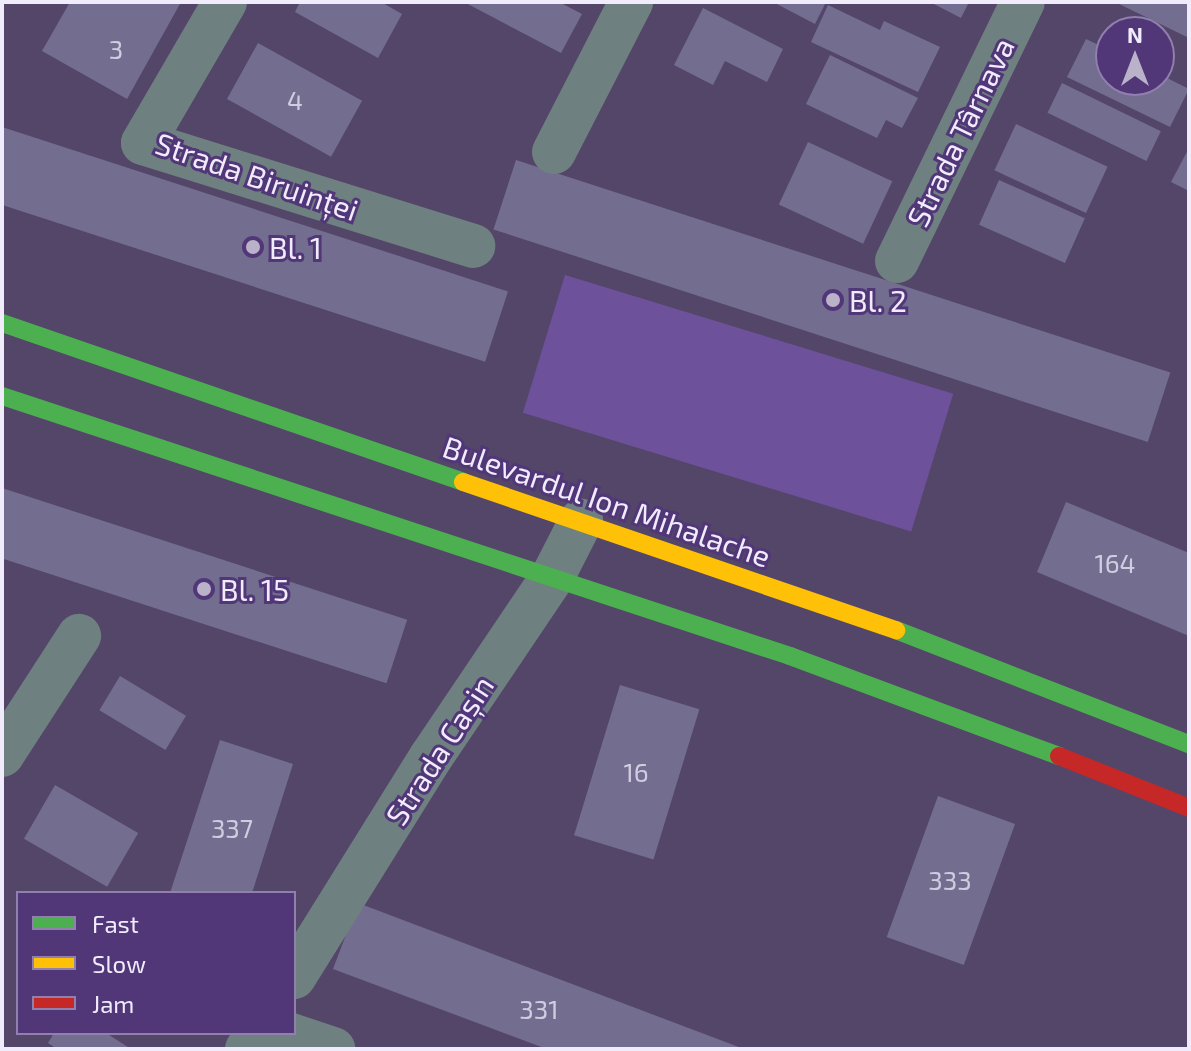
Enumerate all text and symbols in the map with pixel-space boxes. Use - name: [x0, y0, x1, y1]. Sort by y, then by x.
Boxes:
- north arrow: [1095, 16, 1175, 96]
- text: N: [1127, 21, 1143, 47]
- street label: Strada Târnava: [899, 31, 1021, 233]
- house number: 3: [109, 33, 123, 65]
- house number: 4: [287, 84, 303, 116]
- street label: Strada Biruinței: [151, 124, 363, 228]
- place label: Bl. 1: [269, 229, 322, 265]
- marker: Bl. 1: [244, 238, 262, 256]
- place label: Bl. 2: [849, 282, 907, 318]
- marker: Bl. 2: [824, 291, 842, 309]
- street label: Bulevardul Ion Mihalache: [438, 428, 776, 574]
- house number: 164: [1094, 547, 1136, 579]
- place label: Bl. 15: [220, 571, 289, 607]
- marker: Bl. 15: [195, 580, 213, 598]
- street label: Strada Cașin: [377, 669, 501, 831]
- house number: 16: [623, 756, 649, 788]
- house number: 337: [211, 812, 253, 844]
- house number: 333: [928, 864, 972, 896]
- legend: [16, 891, 296, 1035]
- text: Fast: [92, 909, 139, 938]
- text: Slow: [92, 949, 146, 978]
- text: Jam: [92, 989, 134, 1018]
- house number: 331: [519, 993, 559, 1025]

